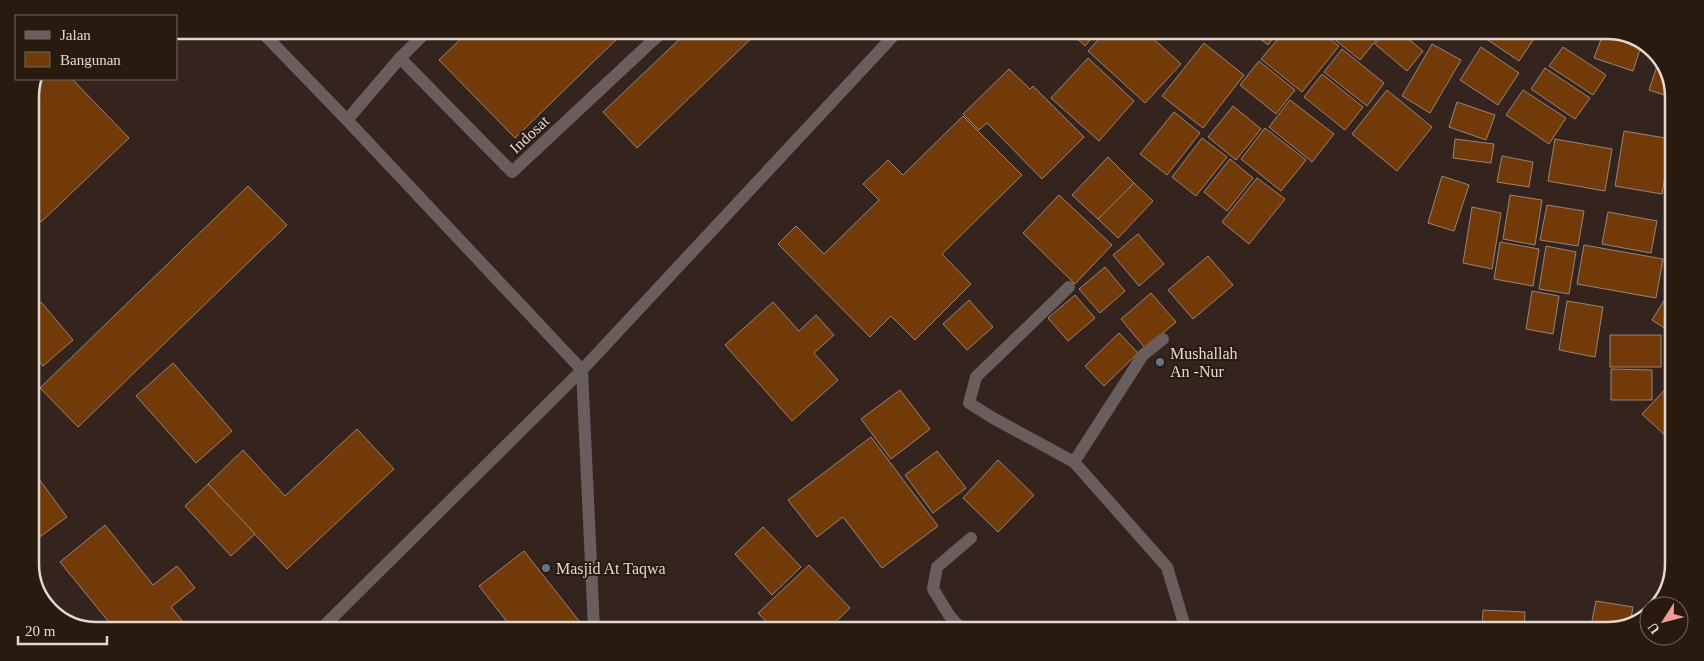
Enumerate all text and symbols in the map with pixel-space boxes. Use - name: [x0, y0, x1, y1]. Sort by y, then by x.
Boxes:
- legend: [15, 15, 178, 80]
- text: Jalan: [60, 27, 91, 43]
- text: Bangunan: [60, 52, 121, 68]
- street label: Indosat: [506, 112, 553, 157]
- place label: Mushallah An -Nur: [1170, 345, 1238, 380]
- marker: Mushallah An -Nur: [1154, 356, 1166, 368]
- place label: Masjid At Taqwa: [556, 560, 666, 578]
- marker: Masjid At Taqwa: [540, 562, 552, 574]
- north arrow: [1639, 596, 1689, 646]
- scale bar: [18, 614, 106, 646]
- text: U: [1645, 620, 1663, 637]
- text: 20 m: [25, 623, 56, 639]

